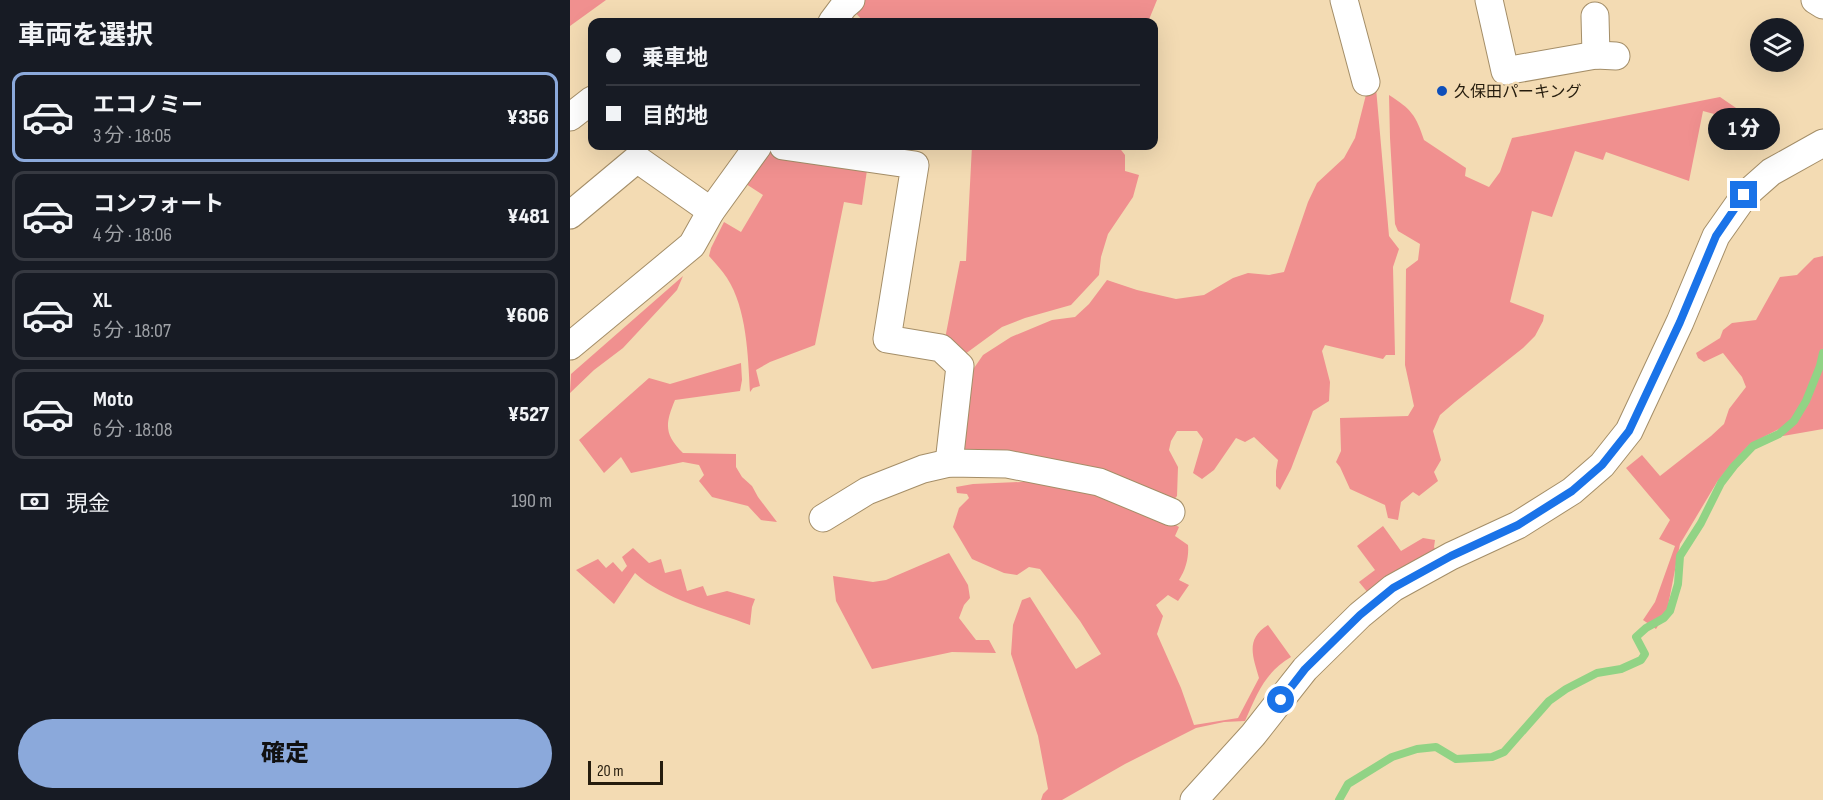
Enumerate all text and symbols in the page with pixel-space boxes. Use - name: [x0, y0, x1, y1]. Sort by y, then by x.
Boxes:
- map controls: [1750, 18, 1804, 72]
- button: layers: [1750, 18, 1804, 72]
- text: 車両を選択: [18, 20, 153, 52]
- text: 乗車地: [642, 45, 708, 72]
- place label: 久保田パーキング: [1454, 83, 1582, 102]
- marker: 久保田パーキング: [1435, 84, 1449, 98]
- icon: car: [21, 90, 75, 144]
- text: エコノミー: [93, 92, 203, 119]
- text: 目的地: [642, 103, 708, 130]
- text: ¥356: [507, 104, 549, 131]
- callout: 1 分: [1708, 108, 1780, 150]
- text: 1 分: [1728, 117, 1760, 141]
- text: 3 分 · 18:05: [93, 124, 171, 148]
- route end: [1730, 181, 1757, 208]
- icon: car: [21, 189, 75, 243]
- text: コンフォート: [93, 191, 224, 218]
- text: ¥481: [507, 203, 549, 230]
- text: 4 分 · 18:06: [93, 223, 172, 247]
- text: XL: [93, 287, 112, 314]
- icon: car: [21, 288, 75, 342]
- text: ¥606: [505, 302, 549, 329]
- text: 5 分 · 18:07: [93, 319, 171, 343]
- text: Moto: [93, 386, 133, 413]
- icon: car: [21, 387, 75, 441]
- text: ¥527: [508, 401, 549, 428]
- text: 6 分 · 18:08: [93, 418, 172, 442]
- icon: cash: [18, 485, 51, 518]
- text: 190 m: [511, 489, 552, 513]
- text: 現金: [66, 491, 110, 518]
- route start: [1267, 686, 1294, 713]
- button: 確定: [18, 719, 552, 788]
- scale bar: [588, 758, 663, 786]
- text: 20 m: [597, 762, 624, 781]

